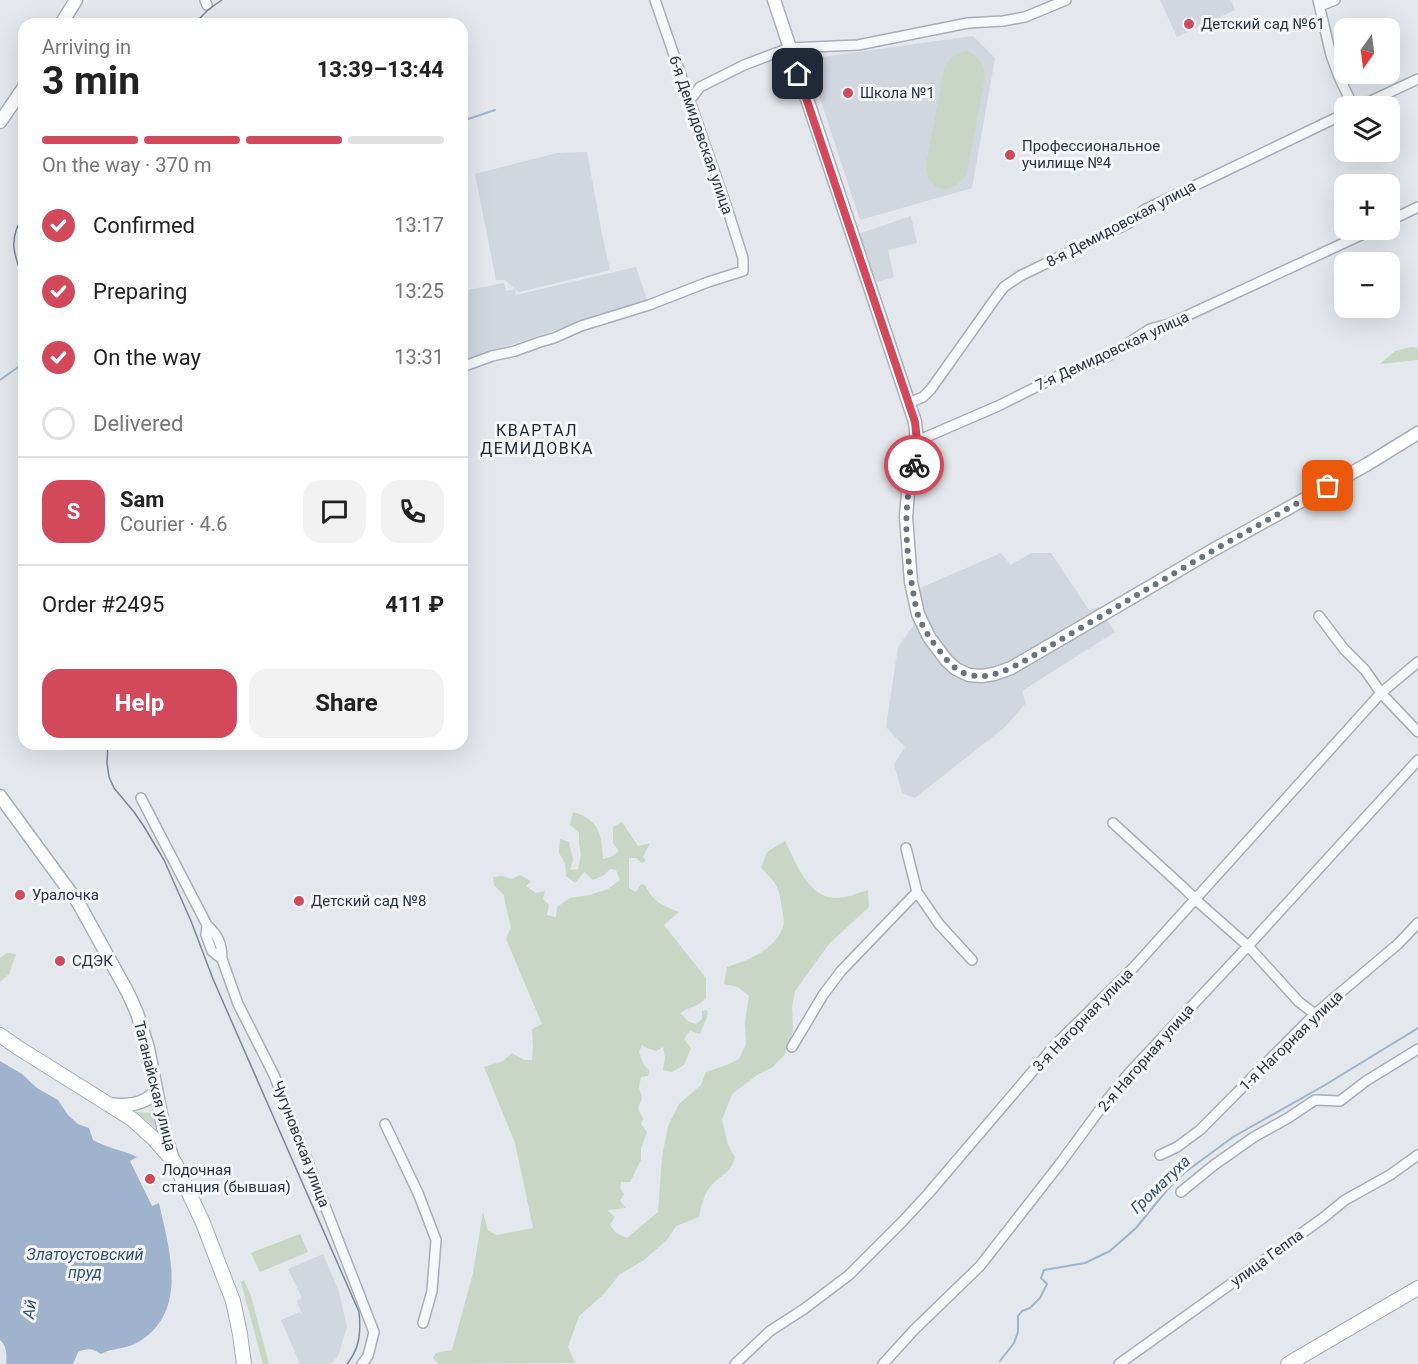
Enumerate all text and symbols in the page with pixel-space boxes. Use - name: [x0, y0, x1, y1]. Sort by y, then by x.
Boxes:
- place label: Детский сад №61: [1201, 15, 1325, 33]
- marker: Детский сад №61: [1182, 17, 1196, 31]
- north arrow: [1334, 18, 1400, 84]
- map controls: [1334, 18, 1400, 318]
- text: Arriving in: [42, 35, 131, 59]
- pin: [772, 48, 823, 99]
- street label: 6-я Демидовская улица: [665, 53, 737, 217]
- text: 13:39–13:44: [317, 57, 444, 82]
- icon: home: [781, 57, 814, 90]
- text: 3 min: [42, 58, 140, 104]
- place label: Школа №1: [860, 84, 935, 102]
- marker: Школа №1: [841, 86, 855, 100]
- button: layers: [1334, 96, 1400, 162]
- place label: Профессиональное училище №4: [1022, 137, 1160, 172]
- marker: Профессиональное училище №4: [1003, 148, 1017, 162]
- text: On the way · 370 m: [42, 153, 211, 177]
- button: +: [1334, 174, 1400, 240]
- street label: 8-я Демидовская улица: [1043, 177, 1199, 271]
- icon: check: [42, 209, 75, 242]
- text: Confirmed: [93, 213, 195, 238]
- text: 13:17: [394, 213, 444, 237]
- button: −: [1334, 252, 1400, 318]
- icon: check: [42, 275, 75, 308]
- text: Preparing: [93, 279, 187, 304]
- text: 13:25: [394, 279, 444, 303]
- street label: 7-я Демидовская улица: [1033, 308, 1191, 394]
- icon: check: [42, 341, 75, 374]
- text: On the way: [93, 345, 201, 370]
- text: 13:31: [394, 345, 444, 369]
- text: Delivered: [93, 411, 183, 436]
- district label: КВАРТАЛ ДЕМИДОВКА: [480, 421, 594, 458]
- courier: [884, 435, 944, 495]
- icon: bike: [898, 449, 931, 482]
- pin: [1302, 460, 1353, 511]
- icon: bag: [1311, 469, 1344, 502]
- button: chat: [303, 480, 366, 543]
- button: phone: [381, 480, 444, 543]
- text: Sam: [120, 487, 164, 512]
- text: S: [67, 499, 80, 524]
- text: Courier · 4.6: [120, 512, 227, 536]
- text: Order #2495: [42, 592, 164, 617]
- text: 411 ₽: [385, 592, 444, 617]
- button: Help: [42, 669, 237, 738]
- button: Share: [249, 669, 444, 738]
- place label: Уралочка: [32, 886, 99, 904]
- marker: Уралочка: [13, 888, 27, 902]
- place label: Детский сад №8: [311, 892, 426, 910]
- marker: Детский сад №8: [292, 894, 306, 908]
- place label: СДЭК: [72, 952, 113, 970]
- marker: СДЭК: [53, 954, 67, 968]
- street label: 3-я Нагорная улица: [1029, 965, 1137, 1075]
- street label: 1-я Нагорная улица: [1236, 987, 1346, 1095]
- street label: 2-я Нагорная улица: [1094, 1001, 1198, 1115]
- street label: Таганайская улица: [130, 1019, 180, 1153]
- street label: Чугуновская улица: [269, 1078, 333, 1210]
- water label: Громатуха: [1127, 1151, 1194, 1217]
- place label: Лодочная станция (бывшая): [162, 1161, 291, 1196]
- marker: Лодочная станция (бывшая): [143, 1172, 157, 1186]
- street label: улица Геппа: [1227, 1226, 1307, 1290]
- water label: Златоустовский пруд: [26, 1245, 144, 1282]
- water label: Ай: [19, 1298, 40, 1321]

